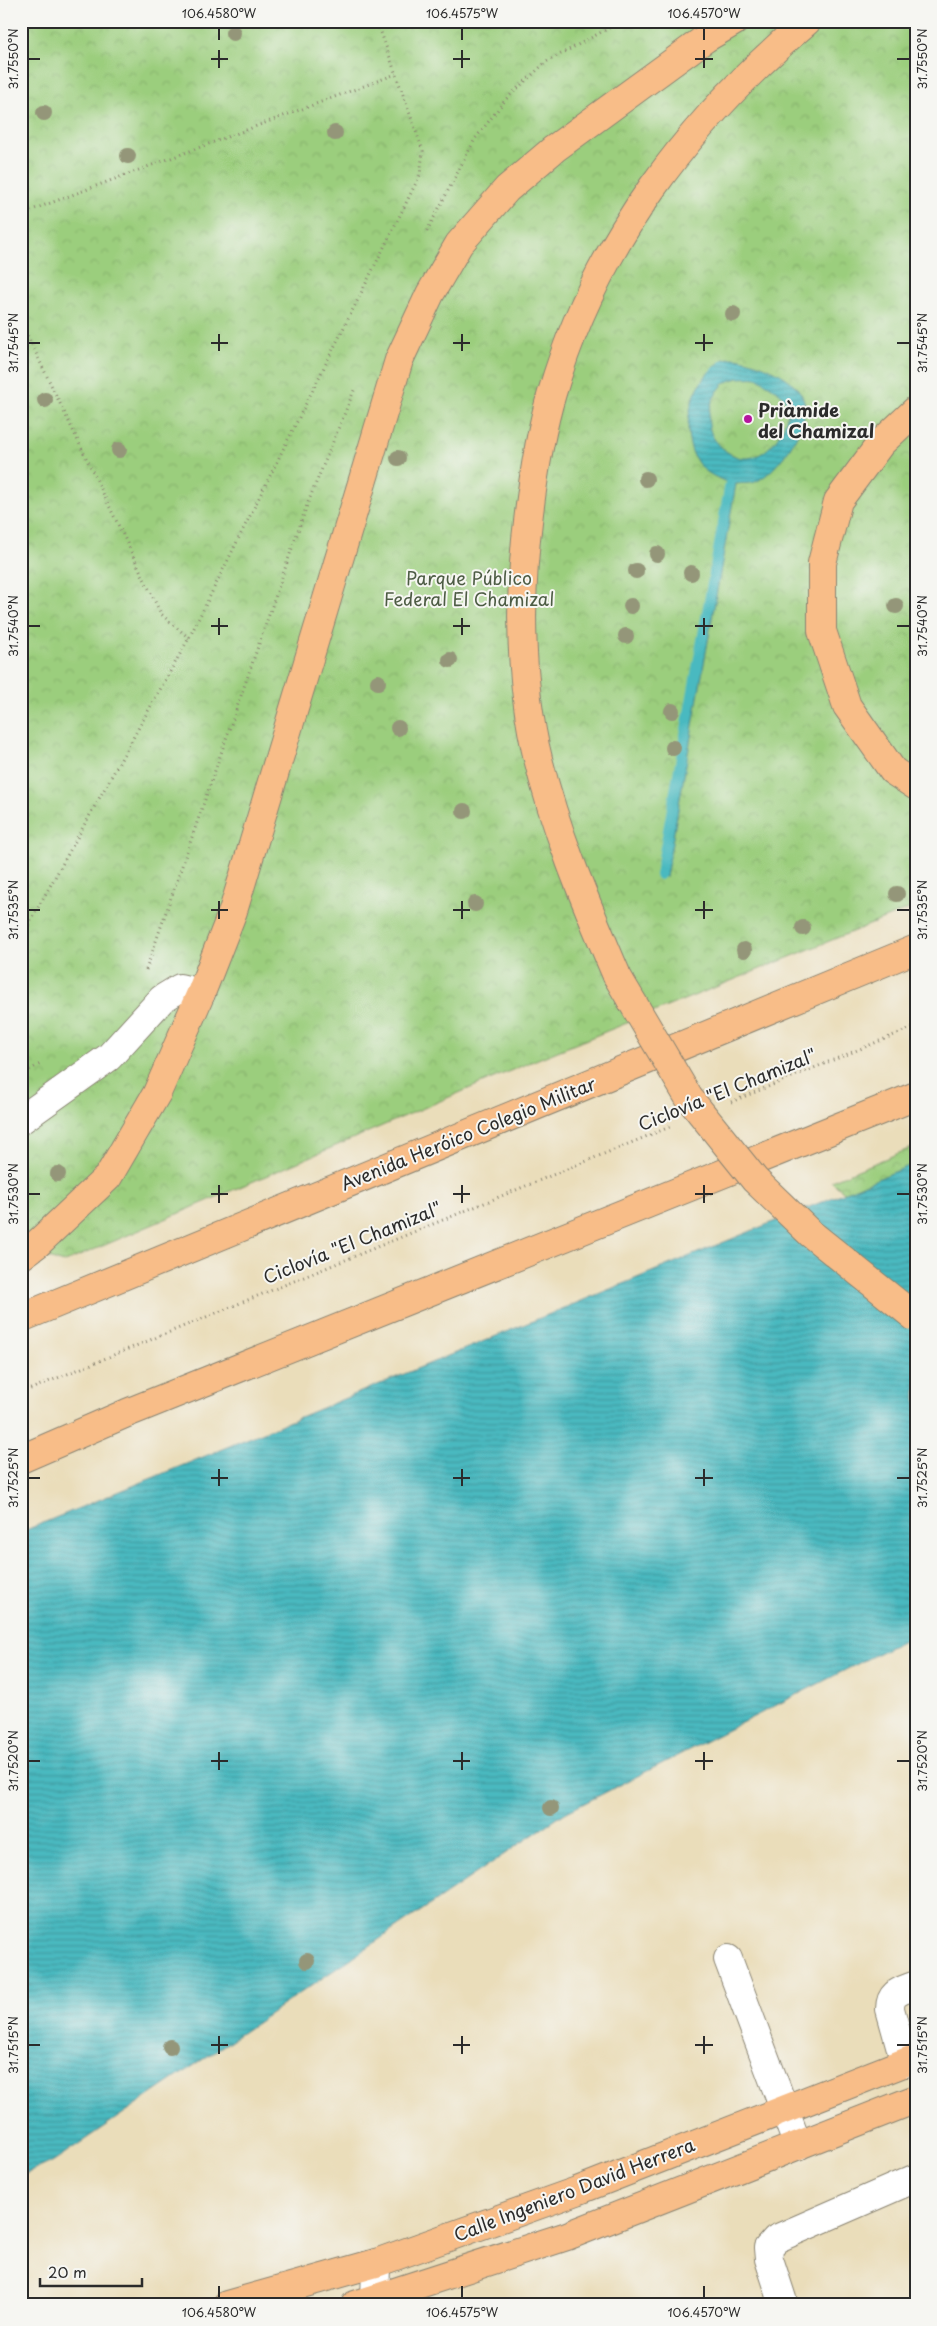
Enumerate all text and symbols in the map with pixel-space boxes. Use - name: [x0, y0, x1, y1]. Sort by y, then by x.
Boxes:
- text: 106.4580°W: [182, 4, 257, 22]
- text: 106.4575°W: [426, 4, 499, 22]
- text: 106.4570°W: [667, 4, 741, 22]
- text: 31.7550°N: [4, 28, 22, 90]
- text: 31.7550°N: [913, 28, 931, 90]
- text: 31.7545°N: [4, 313, 22, 373]
- text: 31.7545°N: [913, 313, 931, 373]
- place label: Priàmide del Chamizal: [758, 396, 874, 444]
- marker: Priàmide del Chamizal: [742, 413, 754, 425]
- park label: Parque Público Federal El Chamizal: [384, 564, 554, 612]
- text: 31.7540°N: [4, 595, 22, 657]
- text: 31.7540°N: [913, 595, 931, 657]
- text: 31.7535°N: [4, 880, 22, 940]
- text: 31.7535°N: [913, 880, 931, 940]
- street label: Ciclovía "El Chamizal": [634, 1041, 820, 1137]
- street label: Avenida Heróico Colegio Militar: [336, 1069, 600, 1197]
- text: 31.7530°N: [4, 1163, 22, 1225]
- text: 31.7530°N: [913, 1163, 931, 1225]
- street label: Ciclovía "El Chamizal": [259, 1194, 445, 1290]
- text: 31.7525°N: [4, 1448, 22, 1508]
- text: 31.7525°N: [913, 1448, 931, 1508]
- text: 31.7520°N: [4, 1730, 22, 1792]
- text: 31.7520°N: [913, 1730, 931, 1792]
- text: 31.7515°N: [4, 2016, 22, 2074]
- text: 31.7515°N: [913, 2016, 931, 2074]
- street label: Calle Ingeniero David Herrera: [450, 2130, 698, 2248]
- scale bar: [40, 2256, 142, 2288]
- text: 20 m: [48, 2260, 87, 2283]
- text: 106.4580°W: [182, 2303, 257, 2321]
- text: 106.4575°W: [426, 2303, 499, 2321]
- text: 106.4570°W: [667, 2303, 741, 2321]

